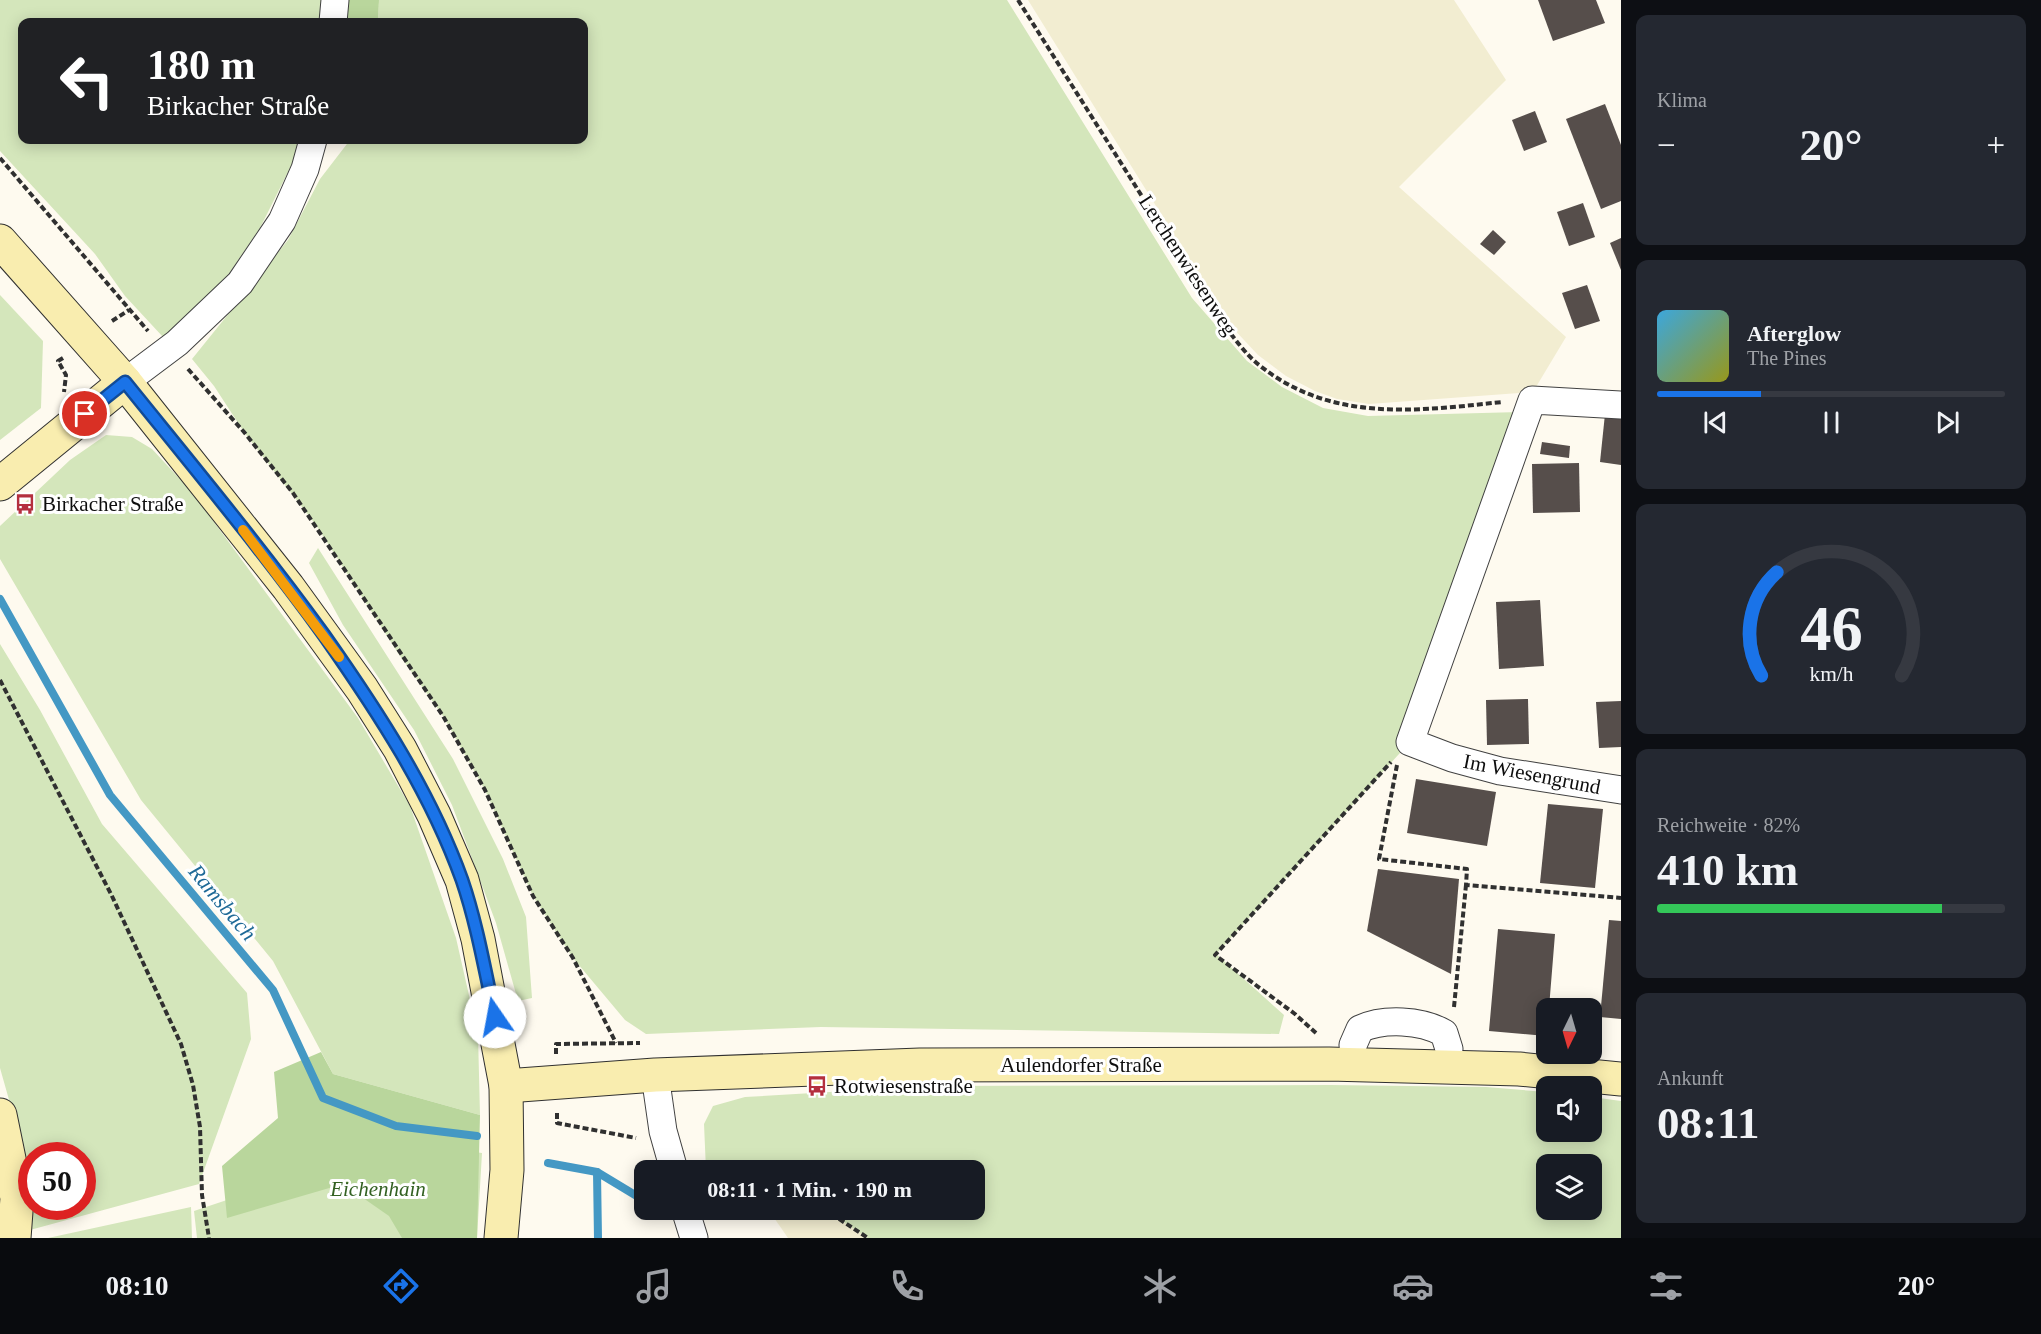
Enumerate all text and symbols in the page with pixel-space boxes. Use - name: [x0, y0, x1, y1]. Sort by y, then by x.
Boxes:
- icon: left: [48, 42, 126, 120]
- text: 180 m: [147, 42, 256, 88]
- text: Klima: [1657, 89, 1707, 111]
- text: Birkacher Straße: [147, 91, 329, 121]
- text: 20°: [1800, 120, 1863, 170]
- text: −: [1657, 127, 1676, 163]
- text: +: [1986, 127, 2005, 163]
- street label: Lerchenwiesenweg: [1134, 190, 1242, 340]
- text: Afterglow: [1747, 321, 1841, 346]
- text: The Pines: [1747, 347, 1826, 369]
- pin: [59, 388, 110, 439]
- icon: arrive: [68, 397, 101, 430]
- icon: previous: [1699, 406, 1732, 439]
- icon: pause: [1815, 406, 1848, 439]
- icon: next: [1931, 406, 1964, 439]
- bus stop icon: Birkacher Straße: [13, 492, 37, 516]
- place label: Birkacher Straße: [42, 492, 184, 516]
- text: 46: [1800, 594, 1862, 663]
- text: km/h: [1809, 662, 1853, 686]
- street label: Im Wiesengrund: [1461, 749, 1603, 799]
- text: Reichweite · 82%: [1657, 814, 1800, 836]
- text: 410 km: [1657, 845, 1798, 895]
- water label: Ramsbach: [183, 858, 262, 945]
- position arrow: [463, 985, 527, 1049]
- north arrow: [1536, 998, 1602, 1064]
- map controls: [1536, 998, 1602, 1220]
- street label: Aulendorfer Straße: [1000, 1053, 1162, 1077]
- text: Ankunft: [1657, 1067, 1724, 1089]
- bus stop icon: Rotwiesenstraße: [805, 1074, 829, 1098]
- place label: Rotwiesenstraße: [834, 1074, 973, 1098]
- button: sound: [1536, 1076, 1602, 1142]
- text: 08:11: [1657, 1098, 1760, 1148]
- speed limit sign: 50: [18, 1142, 96, 1220]
- button: layers: [1536, 1154, 1602, 1220]
- park label: Eichenhain: [329, 1177, 426, 1201]
- text: 08:11 · 1 Min. · 190 m: [707, 1177, 912, 1202]
- icon: directions: [380, 1265, 422, 1307]
- icon: music: [633, 1265, 675, 1307]
- icon: phone: [886, 1265, 928, 1307]
- icon: climate: [1139, 1265, 1181, 1307]
- icon: car: [1392, 1265, 1434, 1307]
- icon: filters: [1645, 1265, 1687, 1307]
- text: 08:10: [106, 1271, 169, 1301]
- text: 20°: [1898, 1271, 1935, 1301]

